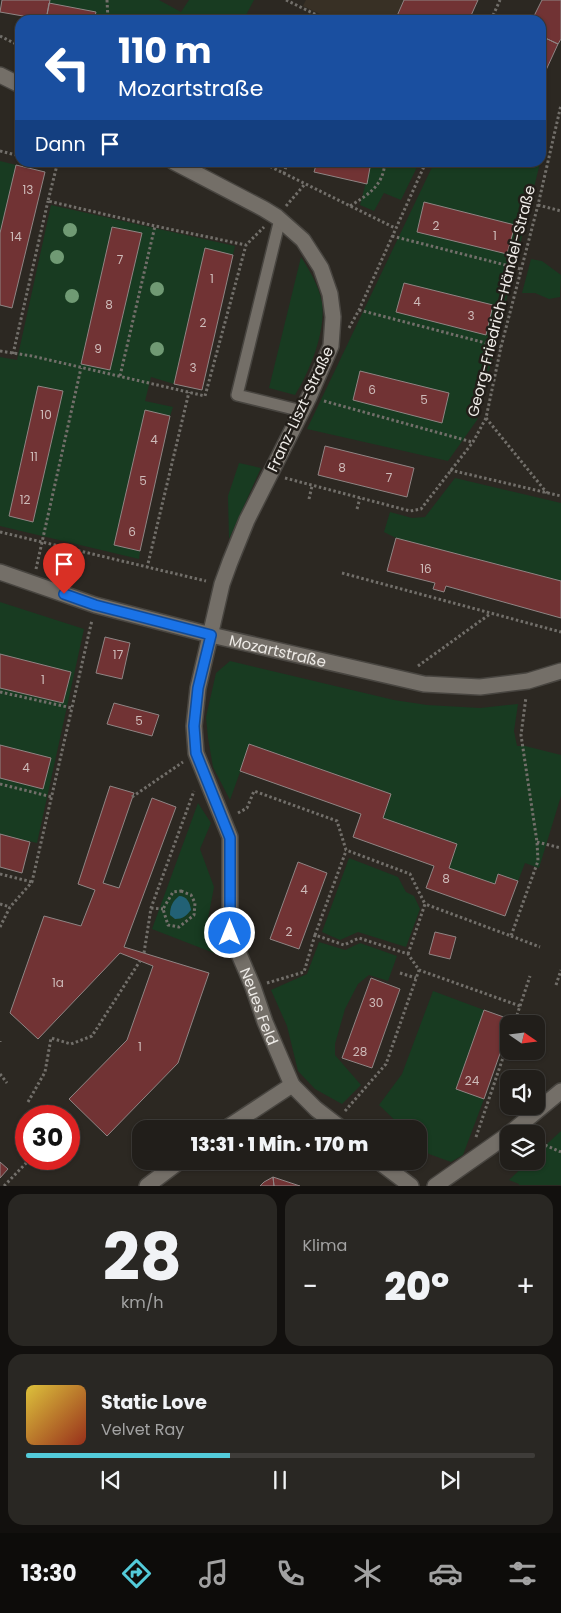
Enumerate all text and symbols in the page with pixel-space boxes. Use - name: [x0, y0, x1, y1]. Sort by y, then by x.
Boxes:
- text: 110 m: [118, 26, 212, 75]
- icon: left: [35, 35, 100, 100]
- text: Mozartstraße: [118, 73, 263, 104]
- icon: arrive: [96, 130, 124, 158]
- text: Dann: [35, 131, 86, 158]
- house number: 13: [23, 181, 33, 198]
- street label: Georg-Friedrich-Händel-Straße: [462, 183, 540, 419]
- house number: 2: [433, 217, 440, 234]
- house number: 1: [493, 227, 497, 244]
- house number: 14: [10, 228, 22, 245]
- house number: 7: [117, 251, 124, 268]
- house number: 1: [210, 270, 214, 287]
- house number: 4: [413, 293, 421, 310]
- house number: 8: [105, 296, 113, 313]
- house number: 3: [467, 307, 475, 324]
- house number: 2: [200, 314, 207, 331]
- house number: 9: [94, 340, 102, 357]
- street label: Franz-Liszt-Straße: [262, 343, 338, 475]
- house number: 3: [189, 359, 197, 376]
- house number: 6: [368, 381, 376, 398]
- house number: 5: [420, 391, 428, 408]
- house number: 10: [40, 406, 52, 423]
- house number: 4: [150, 431, 158, 448]
- house number: 11: [30, 448, 38, 465]
- house number: 8: [338, 459, 346, 476]
- house number: 7: [386, 469, 393, 486]
- house number: 5: [139, 472, 147, 489]
- house number: 12: [20, 491, 30, 508]
- house number: 6: [128, 523, 136, 540]
- pin: [43, 543, 85, 594]
- icon: arrive: [50, 550, 78, 578]
- house number: 16: [420, 560, 432, 577]
- street label: Mozartstraße: [227, 629, 329, 672]
- house number: 17: [113, 646, 124, 663]
- house number: 1: [41, 671, 45, 688]
- house number: 5: [135, 712, 143, 729]
- house number: 4: [22, 759, 30, 776]
- house number: 8: [442, 870, 450, 887]
- house number: 4: [300, 881, 308, 898]
- position arrow: [203, 906, 255, 958]
- house number: 2: [286, 923, 293, 940]
- street label: Neues Feld: [235, 964, 284, 1048]
- house number: 1a: [52, 974, 64, 991]
- house number: 30: [369, 994, 383, 1011]
- north arrow: [500, 1015, 545, 1060]
- map controls: [500, 1015, 545, 1170]
- house number: 1: [138, 1038, 142, 1055]
- house number: 28: [353, 1043, 367, 1060]
- button: sound: [500, 1070, 545, 1115]
- house number: 24: [465, 1072, 480, 1089]
- speed limit sign: 30: [15, 1105, 80, 1170]
- button: layers: [500, 1125, 545, 1170]
- text: 13:31 · 1 Min. · 170 m: [191, 1131, 368, 1158]
- text: 28: [103, 1212, 182, 1303]
- text: Klima: [303, 1234, 347, 1257]
- text: 20°: [384, 1260, 449, 1313]
- text: −: [303, 1267, 318, 1306]
- text: +: [516, 1267, 535, 1306]
- text: km/h: [121, 1291, 164, 1314]
- text: Static Love: [101, 1389, 207, 1416]
- text: Velvet Ray: [101, 1418, 184, 1441]
- icon: previous: [97, 1466, 125, 1494]
- icon: pause: [266, 1466, 294, 1494]
- icon: next: [436, 1466, 464, 1494]
- icon: directions: [119, 1556, 154, 1591]
- icon: music: [196, 1556, 231, 1591]
- icon: phone: [273, 1556, 308, 1591]
- icon: climate: [350, 1556, 385, 1591]
- icon: car: [428, 1556, 463, 1591]
- icon: filters: [505, 1556, 540, 1591]
- text: 13:30: [21, 1558, 77, 1589]

